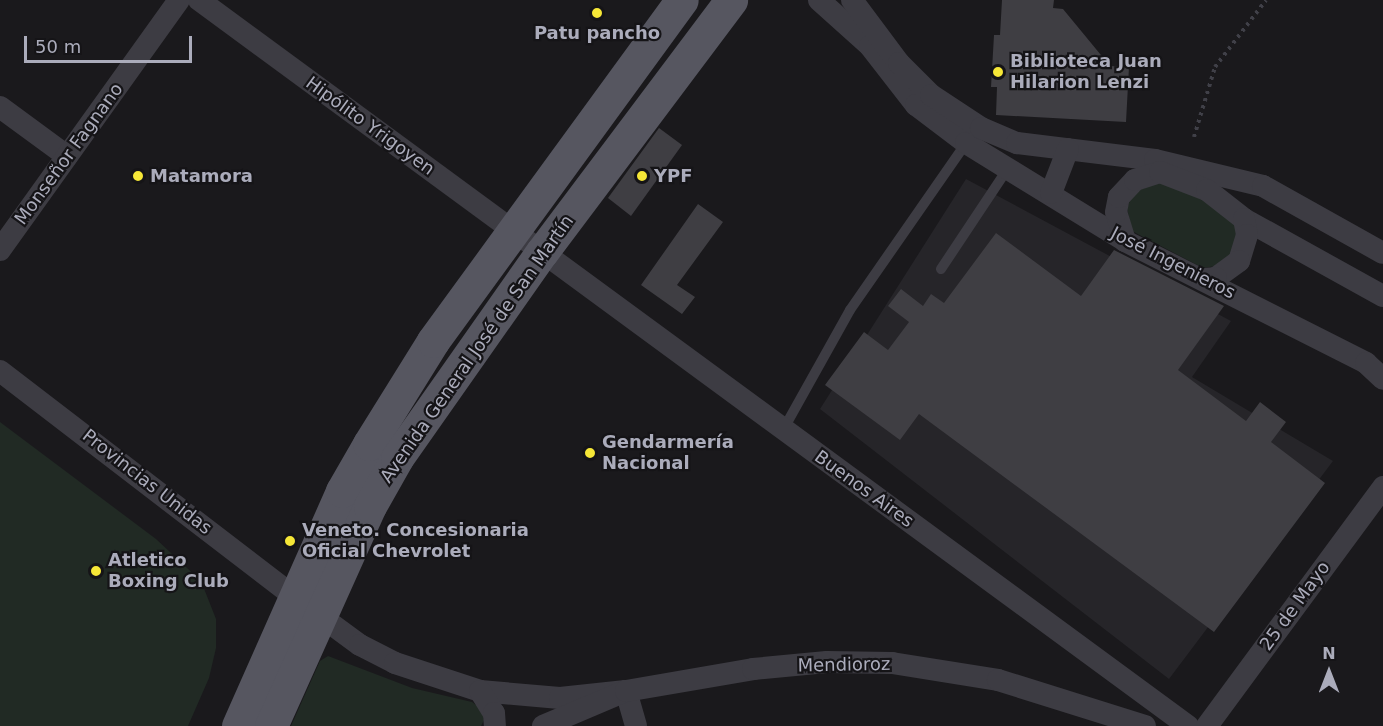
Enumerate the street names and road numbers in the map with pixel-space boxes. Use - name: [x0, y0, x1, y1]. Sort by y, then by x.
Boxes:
- street label: Hipólito Yrigoyen: [301, 72, 439, 180]
- street label: Monseñor Fagnano: [10, 79, 128, 229]
- street label: Avenida General José de San Martín: [376, 211, 578, 487]
- street label: José Ingenieros: [1107, 222, 1239, 304]
- street label: Provincias Unidas: [78, 425, 216, 539]
- street label: Buenos Aires: [810, 446, 918, 532]
- street label: 25 de Mayo: [1255, 557, 1335, 655]
- street label: Mendioroz: [797, 653, 891, 677]

